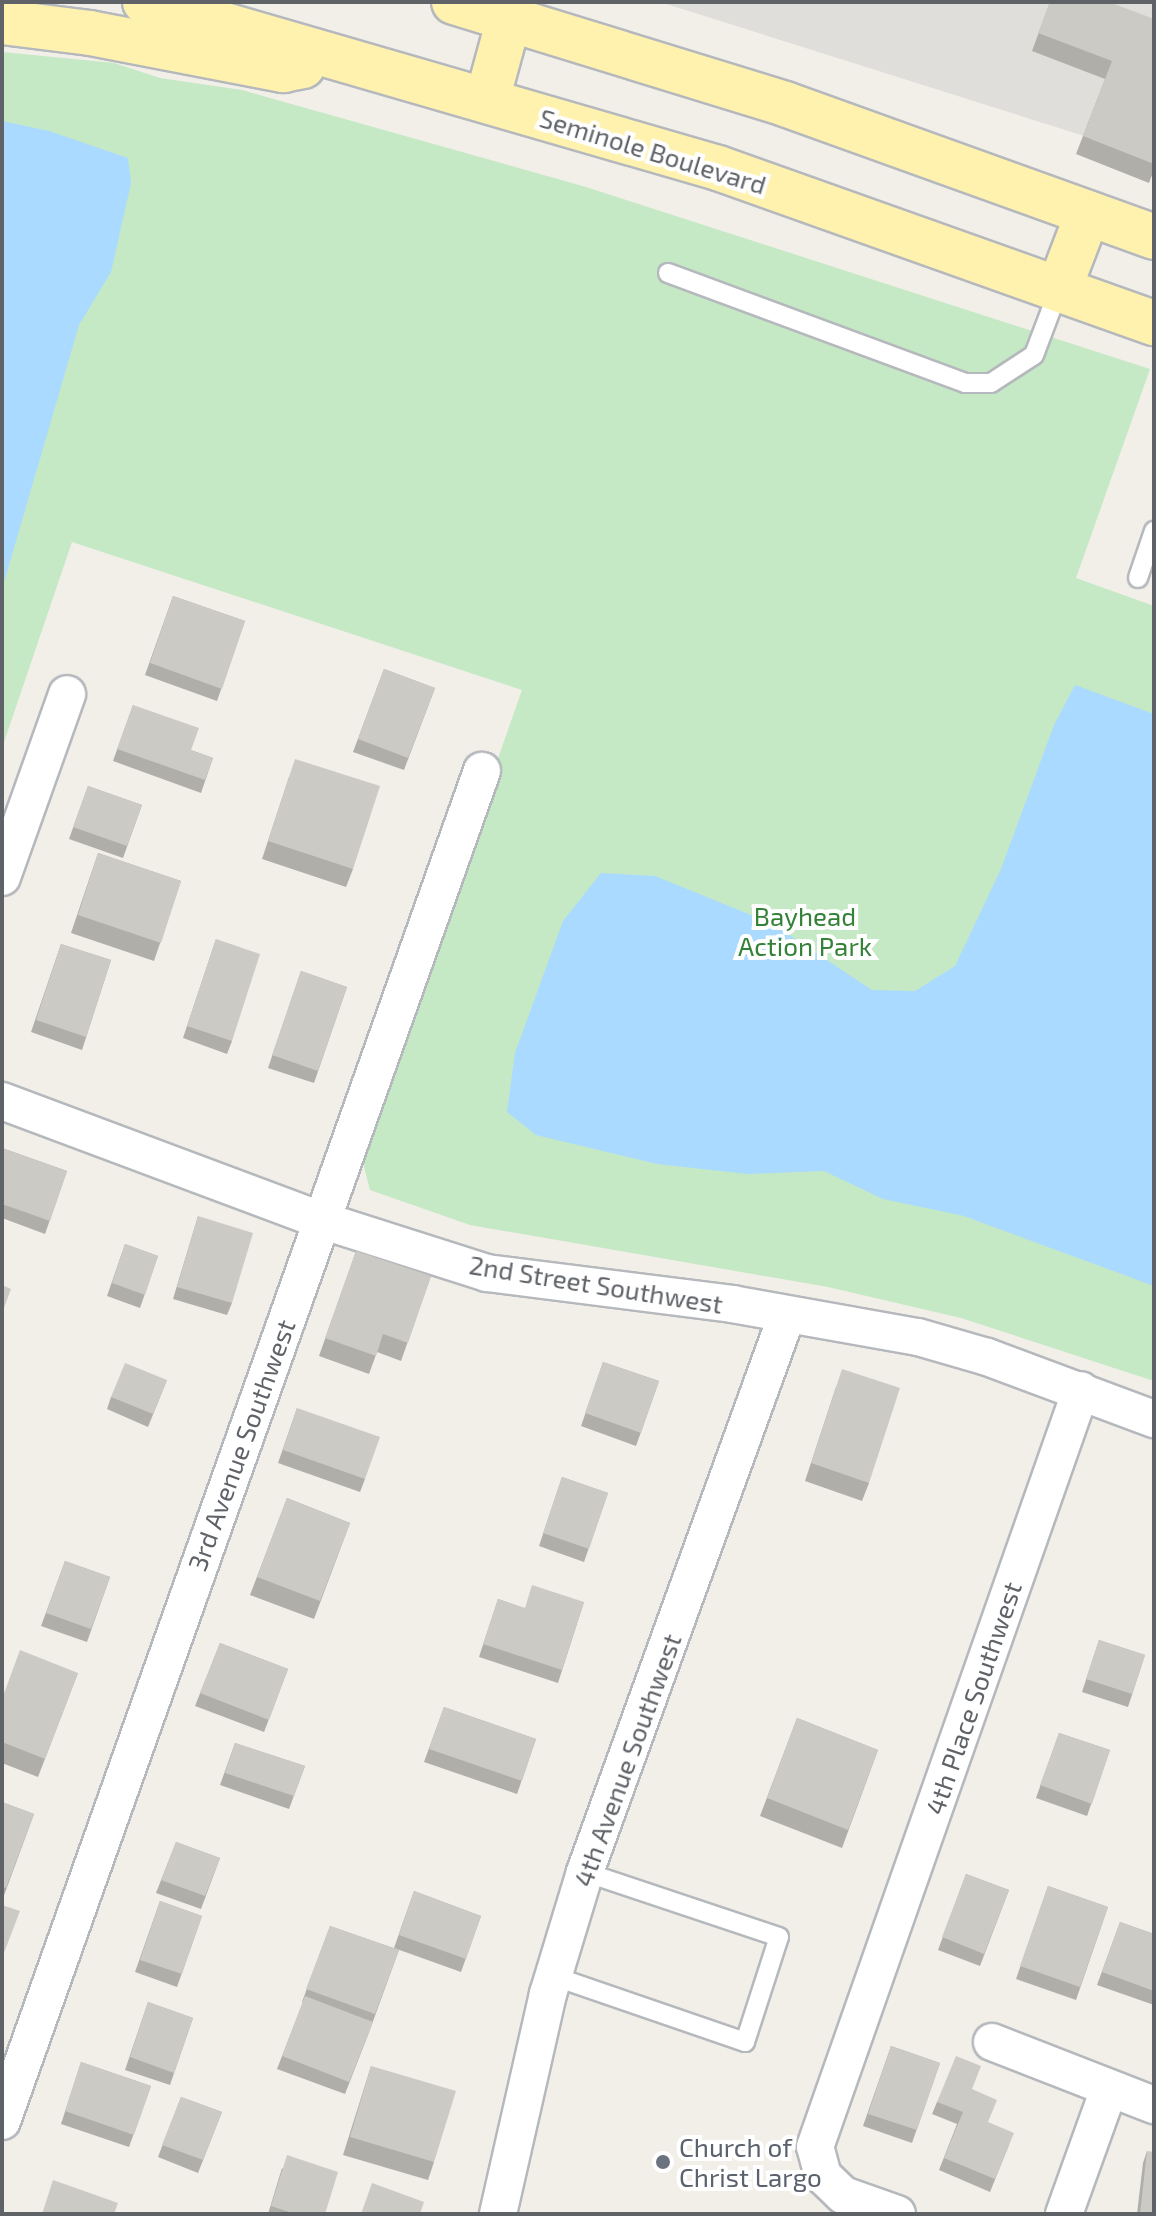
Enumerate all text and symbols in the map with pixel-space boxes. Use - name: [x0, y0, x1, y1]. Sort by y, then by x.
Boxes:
- street label: Seminole Boulevard: [536, 102, 770, 200]
- park label: Bayhead Action Park: [738, 900, 872, 962]
- street label: 2nd Street Southwest: [467, 1249, 725, 1319]
- street label: 3rd Avenue Southwest: [181, 1315, 301, 1575]
- street label: 4th Place Southwest: [919, 1578, 1027, 1818]
- street label: 4th Avenue Southwest: [567, 1629, 687, 1891]
- place label: Church of Christ Largo: [679, 2131, 822, 2192]
- marker: Church of Christ Largo: [654, 2153, 672, 2171]

